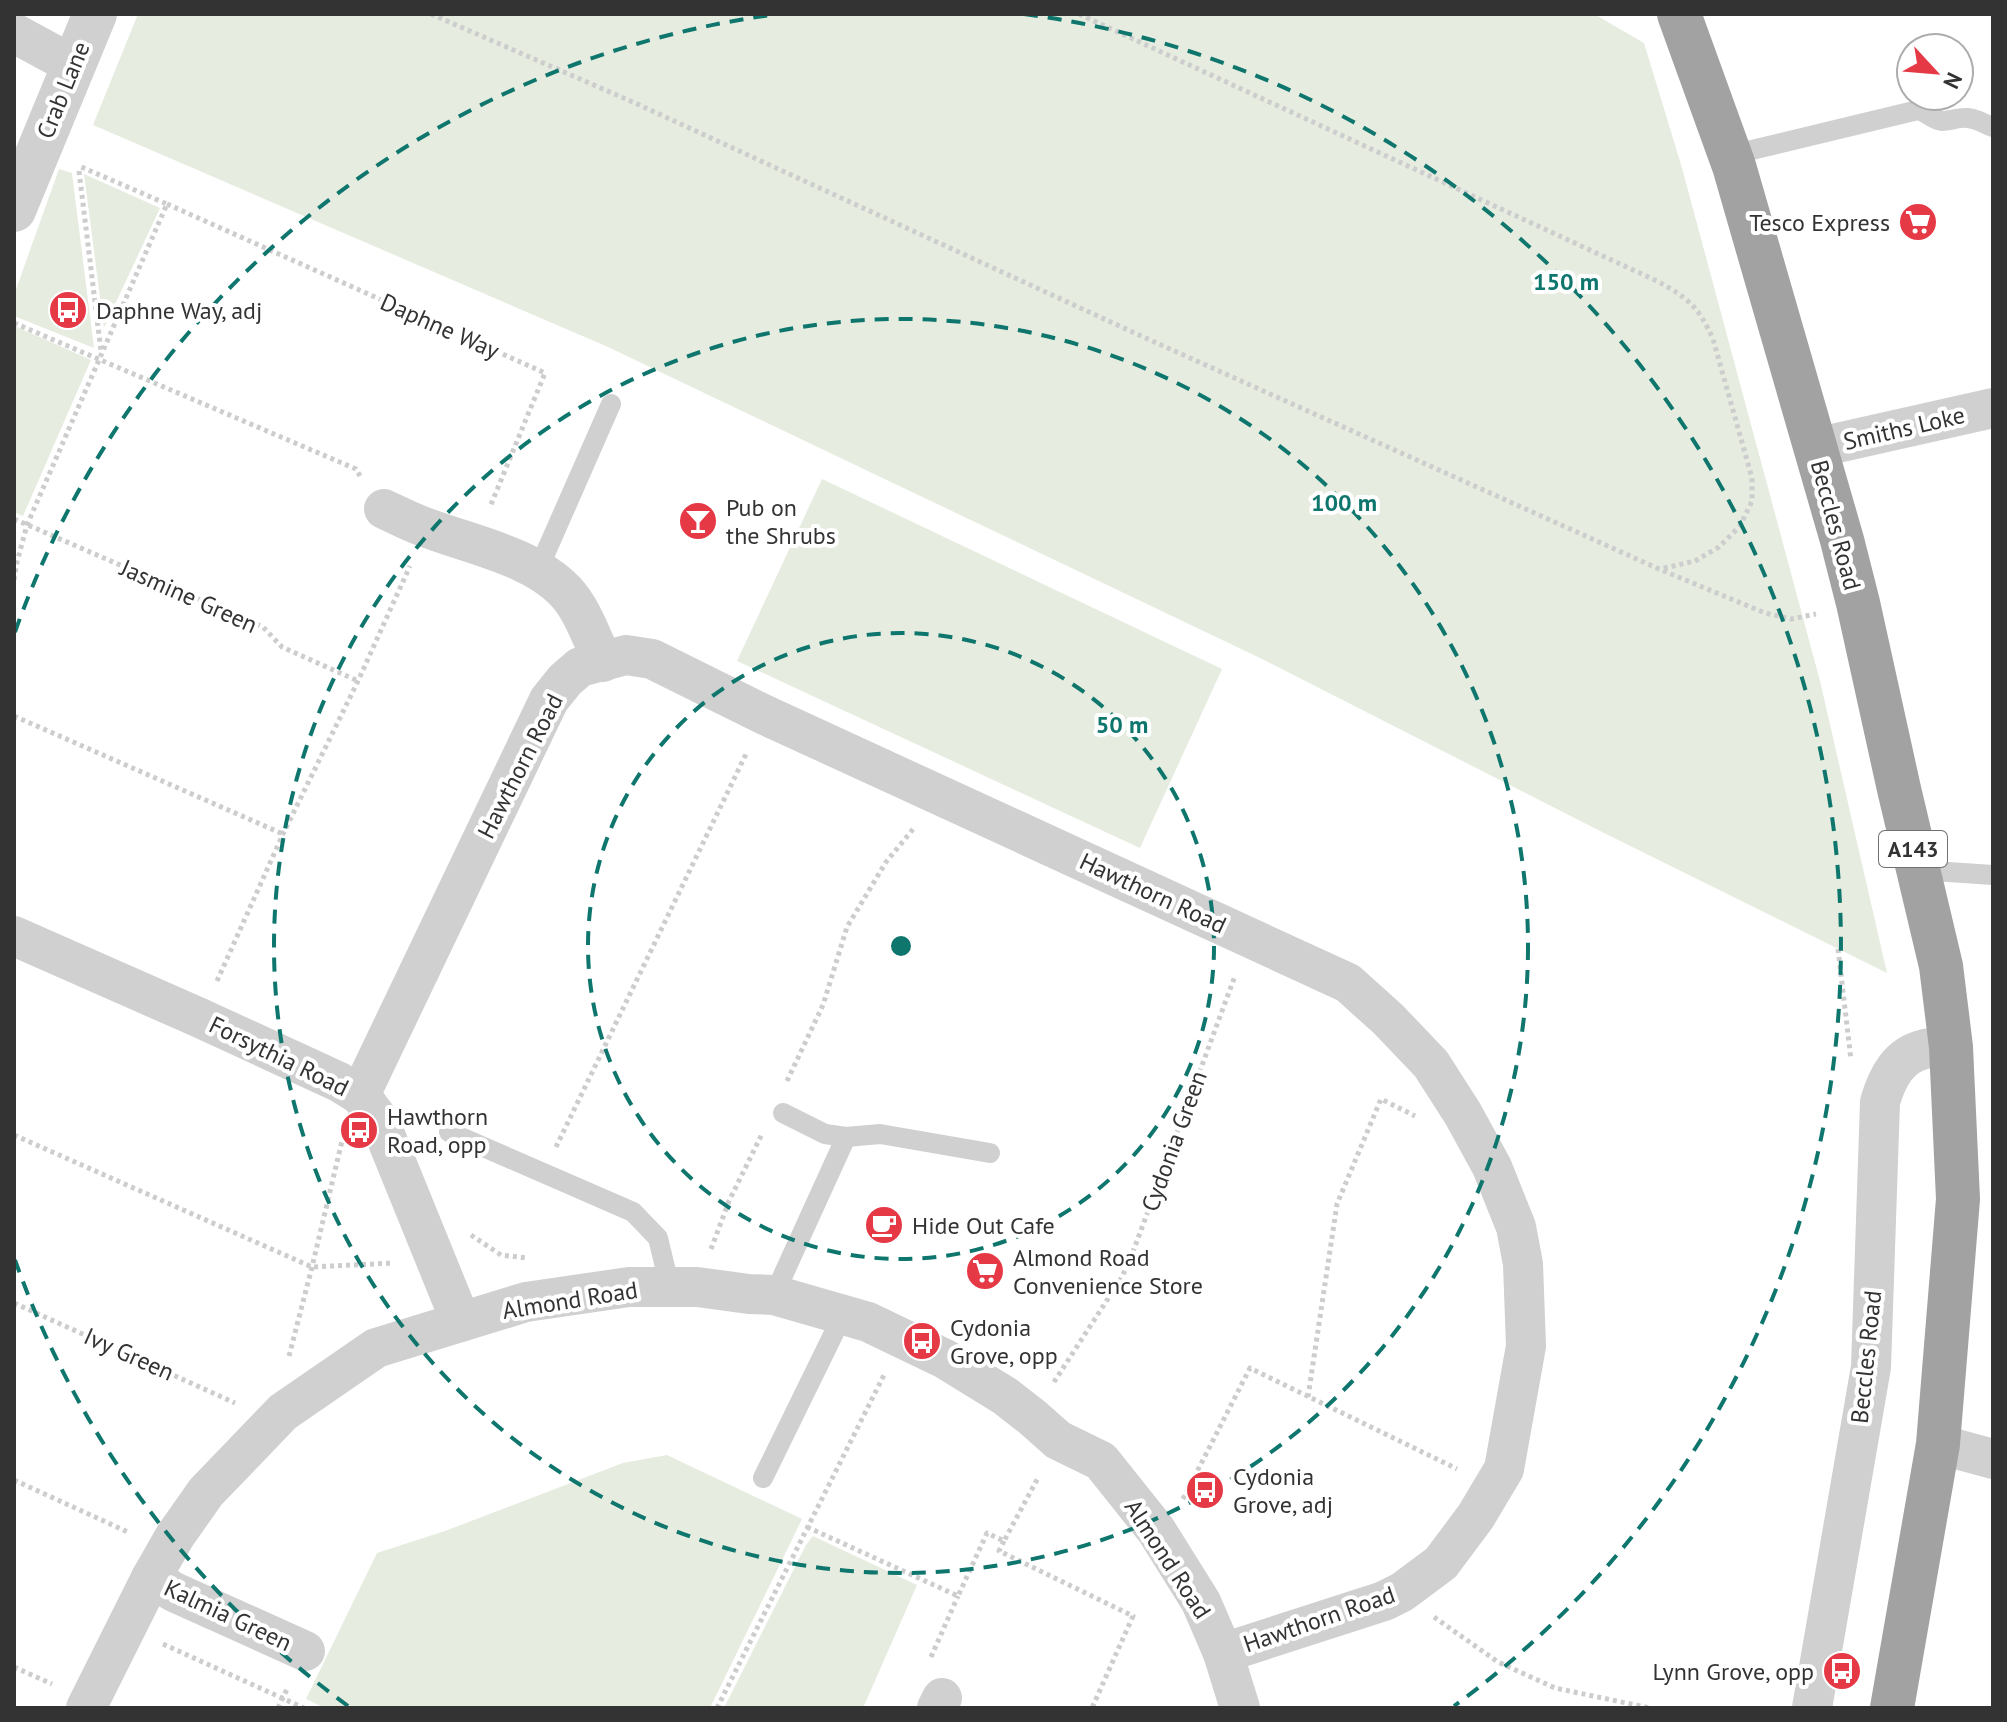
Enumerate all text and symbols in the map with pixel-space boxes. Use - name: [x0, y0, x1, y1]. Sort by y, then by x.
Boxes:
- north arrow: [1895, 32, 1975, 112]
- street label: Crab Lane: [30, 37, 96, 143]
- text: N: [1937, 68, 1969, 93]
- supermarket icon: Tesco Express: [1897, 201, 1939, 243]
- place label: Tesco Express: [1749, 207, 1890, 238]
- text: 150 m: [1533, 266, 1599, 297]
- street label: Daphne Way: [376, 286, 504, 366]
- bus stop icon: Daphne Way, adj: [47, 289, 89, 331]
- place label: Daphne Way, adj: [96, 295, 262, 326]
- street label: Smiths Loke: [1840, 399, 1968, 457]
- street label: Beccles Road: [1804, 456, 1868, 594]
- text: 100 m: [1311, 487, 1377, 518]
- place label: Pub on the Shrubs: [726, 492, 836, 551]
- bar icon: Pub on the Shrubs: [677, 500, 719, 542]
- street label: Jasmine Green: [115, 552, 262, 640]
- street label: Hawthorn Road: [470, 688, 570, 844]
- text: 50 m: [1096, 709, 1148, 740]
- road number: A143: [1879, 831, 1947, 867]
- street label: Hawthorn Road: [1075, 845, 1231, 941]
- centre of rings: [887, 932, 915, 960]
- street label: Forsythia Road: [204, 1009, 354, 1103]
- street label: Cydonia Green: [1134, 1066, 1214, 1216]
- place label: Hawthorn Road, opp: [387, 1101, 488, 1160]
- bus stop icon: Hawthorn Road, opp: [338, 1109, 380, 1151]
- cafe icon: Hide Out Cafe: [863, 1204, 905, 1246]
- place label: Hide Out Cafe: [912, 1210, 1055, 1241]
- place label: Almond Road Convenience Store: [1013, 1242, 1203, 1301]
- supermarket icon: Almond Road Convenience Store: [964, 1250, 1006, 1292]
- street label: Almond Road: [500, 1274, 640, 1326]
- street label: Beccles Road: [1844, 1289, 1888, 1425]
- place label: Cydonia Grove, opp: [950, 1312, 1058, 1371]
- street label: Ivy Green: [79, 1320, 179, 1388]
- bus stop icon: Cydonia Grove, opp: [901, 1320, 943, 1362]
- place label: Cydonia Grove, adj: [1233, 1461, 1333, 1520]
- bus stop icon: Cydonia Grove, adj: [1184, 1469, 1226, 1511]
- street label: Almond Road: [1118, 1493, 1218, 1625]
- street label: Kalmia Green: [159, 1572, 297, 1658]
- street label: Hawthorn Road: [1239, 1579, 1399, 1659]
- bus stop icon: Lynn Grove, opp: [1821, 1650, 1863, 1692]
- place label: Lynn Grove, opp: [1652, 1656, 1814, 1687]

